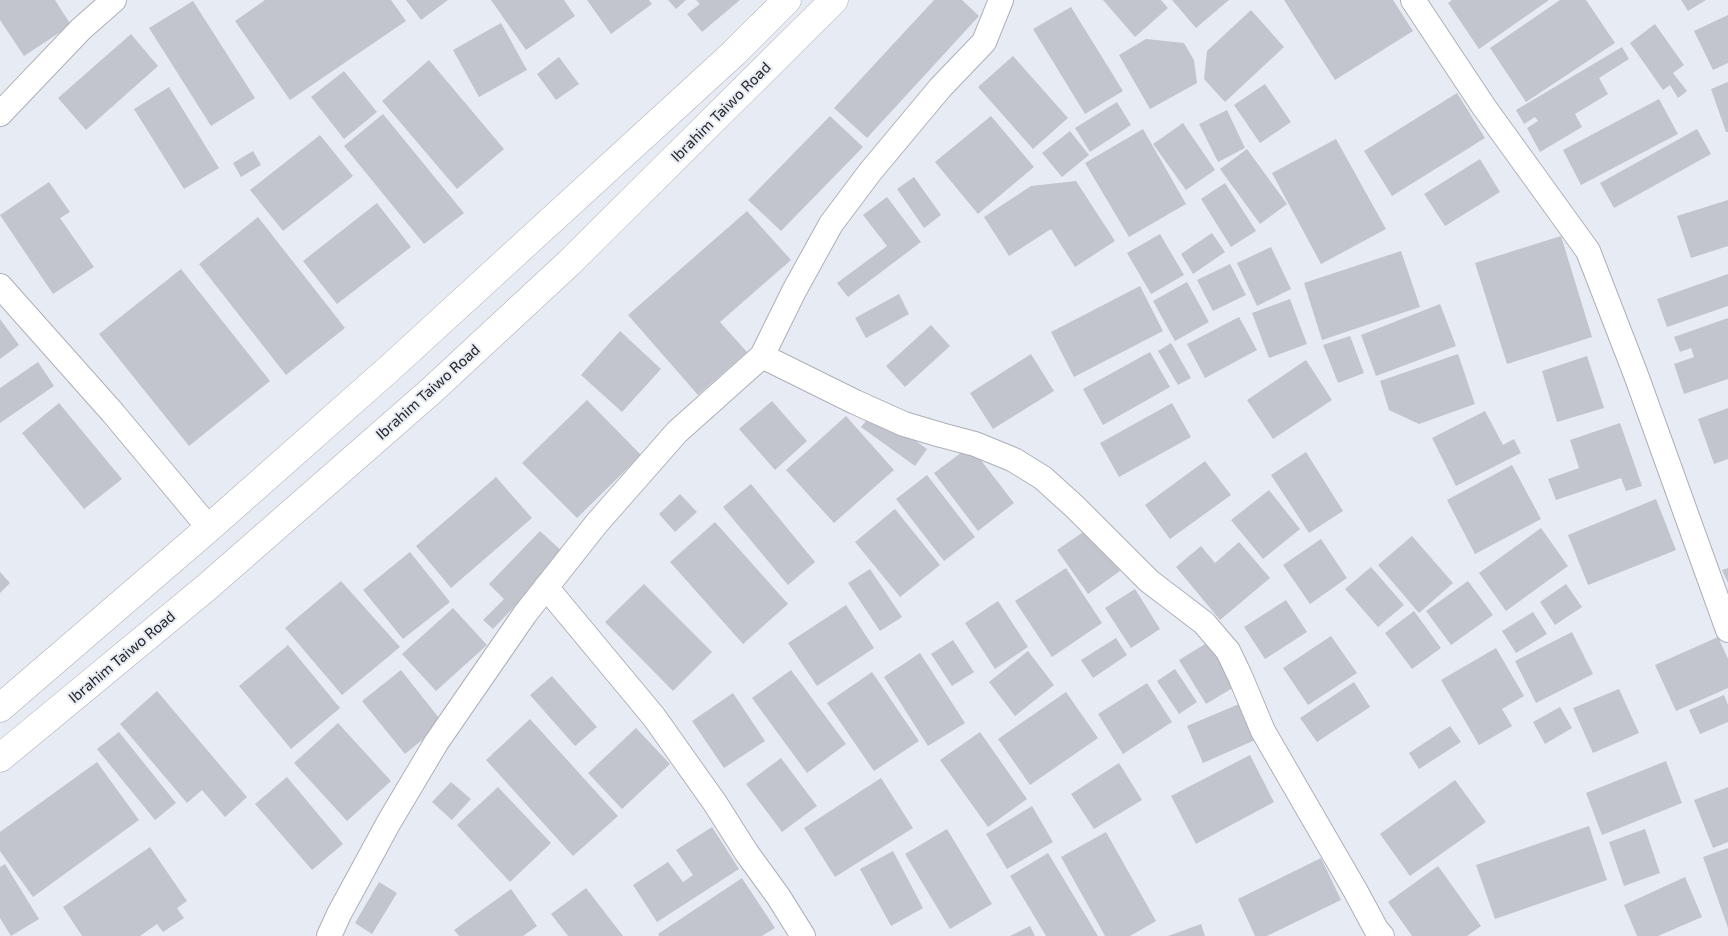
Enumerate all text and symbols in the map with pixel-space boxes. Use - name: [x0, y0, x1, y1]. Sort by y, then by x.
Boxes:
- street label: Ibrahim Taiwo Road: [667, 58, 775, 166]
- street label: Ibrahim Taiwo Road: [372, 341, 484, 443]
- street label: Ibrahim Taiwo Road: [65, 607, 179, 707]

